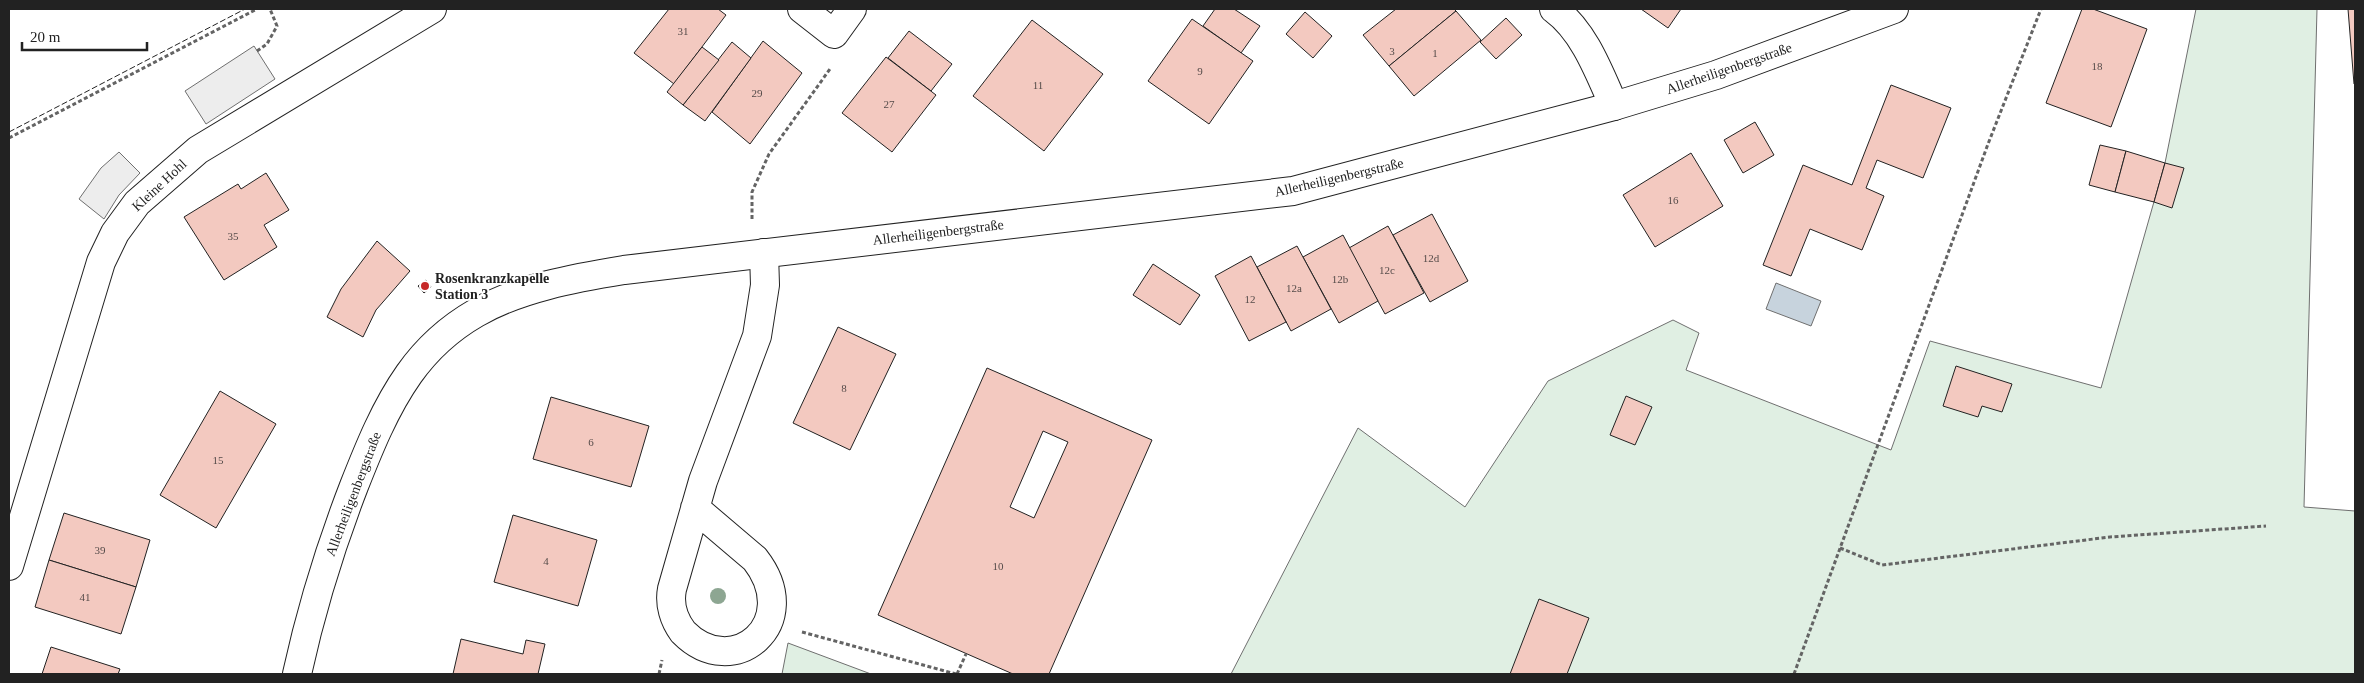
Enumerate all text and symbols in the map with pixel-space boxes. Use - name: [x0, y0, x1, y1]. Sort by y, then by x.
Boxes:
- scale bar: [22, 20, 148, 52]
- house number: 31: [678, 25, 689, 37]
- text: 20 m: [30, 29, 61, 45]
- street label: Allerheiligenbergstraße: [1664, 40, 1794, 97]
- house number: 3: [1389, 45, 1395, 57]
- house number: 1: [1432, 47, 1438, 59]
- house number: 18: [2092, 60, 2103, 72]
- house number: 9: [1197, 65, 1203, 77]
- house number: 11: [1033, 79, 1043, 91]
- house number: 29: [752, 87, 763, 99]
- house number: 27: [884, 98, 895, 110]
- street label: Allerheiligenbergstraße: [1273, 155, 1405, 200]
- street label: Kleine Hohl: [129, 156, 190, 214]
- house number: 16: [1668, 194, 1679, 206]
- street label: Allerheiligenbergstraße: [872, 217, 1004, 248]
- house number: 35: [228, 230, 239, 242]
- house number: 12d: [1423, 252, 1440, 264]
- house number: 12c: [1379, 264, 1395, 276]
- place label: Rosenkranzkapelle Station 3: [435, 271, 549, 302]
- house number: 12b: [1332, 273, 1349, 285]
- marker: Rosenkranzkapelle Station 3: [419, 280, 431, 292]
- house number: 12a: [1286, 282, 1302, 294]
- house number: 12: [1245, 293, 1256, 305]
- house number: 8: [841, 382, 847, 394]
- street label: Allerheiligenbergstraße: [323, 430, 384, 558]
- house number: 6: [588, 436, 594, 448]
- house number: 15: [213, 454, 224, 466]
- house number: 39: [95, 544, 106, 556]
- house number: 4: [543, 555, 549, 567]
- house number: 10: [993, 560, 1004, 572]
- house number: 41: [80, 591, 91, 603]

